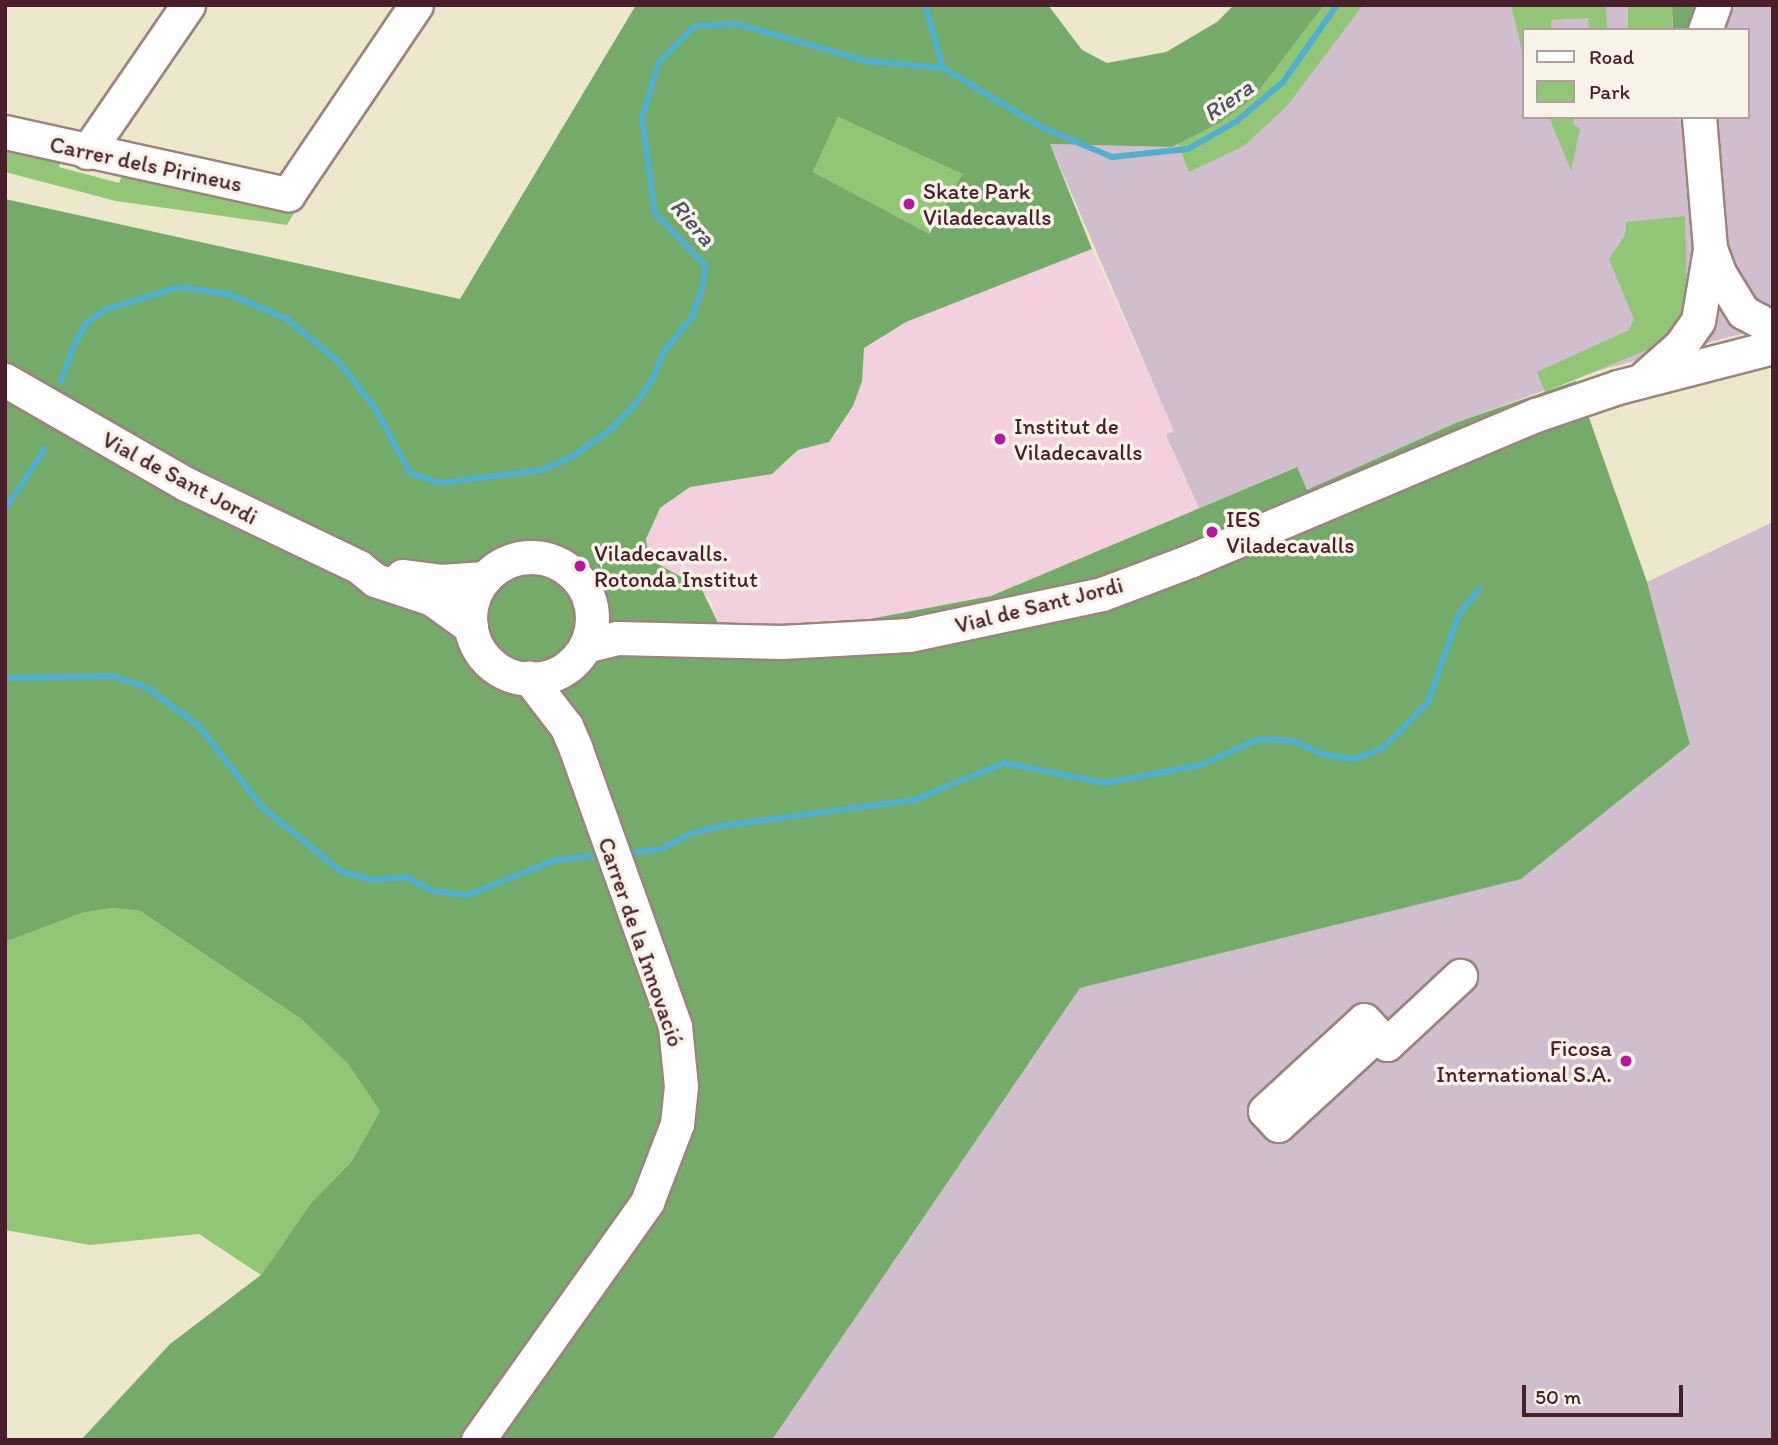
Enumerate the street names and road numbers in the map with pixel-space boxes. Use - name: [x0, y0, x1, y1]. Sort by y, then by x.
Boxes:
- street label: Carrer dels Pirineus: [47, 130, 245, 198]
- street label: Vial de Sant Jordi: [97, 425, 263, 531]
- street label: Vial de Sant Jordi: [952, 571, 1126, 639]
- street label: Carrer de la Innovació: [592, 834, 690, 1050]

